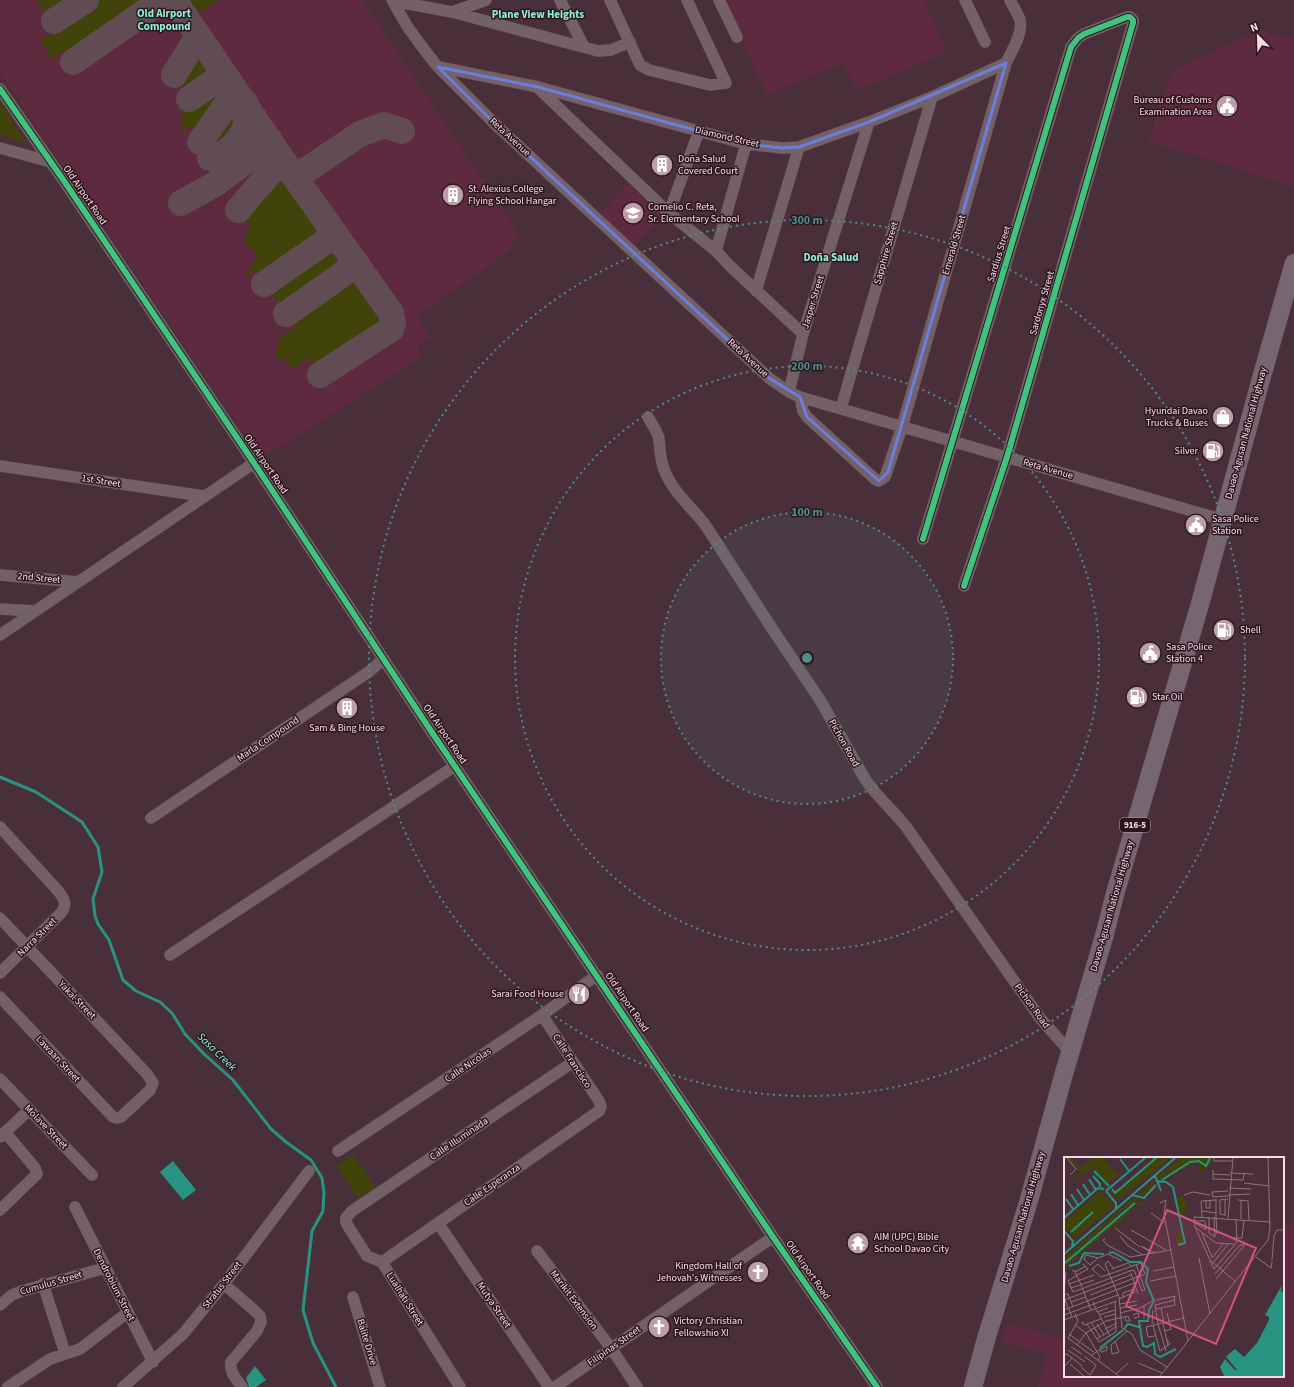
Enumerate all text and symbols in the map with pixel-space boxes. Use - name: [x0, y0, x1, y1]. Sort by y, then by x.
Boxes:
- district label: Old Airport Compound: [137, 6, 192, 34]
- district label: Plane View Heights: [492, 7, 584, 22]
- north arrow: [1238, 16, 1278, 56]
- text: N: [1248, 19, 1261, 36]
- place label: Bureau of Customs Examination Area: [1134, 93, 1212, 119]
- public building icon: Bureau of Customs Examination Area: [1214, 93, 1240, 119]
- street label: Reta Avenue: [486, 114, 534, 160]
- street label: Diamond Street: [694, 123, 761, 151]
- building icon: Doña Salud Covered Court: [649, 152, 675, 178]
- place label: Doña Salud Covered Court: [678, 152, 739, 178]
- street label: Old Airport Road: [60, 162, 110, 228]
- building icon: St. Alexius College Flying School Hangar: [440, 182, 466, 208]
- place label: St. Alexius College Flying School Hangar: [468, 182, 557, 208]
- school or university icon: Cornelio C. Reta, Sr. Elementary School: [620, 200, 646, 226]
- place label: Cornelio C. Reta, Sr. Elementary School: [648, 200, 740, 226]
- text: 300 m: [791, 212, 823, 229]
- street label: Emerald Street: [939, 213, 969, 277]
- street label: Sapphire Street: [870, 219, 902, 286]
- street label: Sardius Street: [984, 223, 1014, 284]
- district label: Doña Salud: [804, 250, 859, 265]
- street label: Sardonyx Street: [1026, 269, 1058, 337]
- street label: Jasper Street: [798, 273, 828, 330]
- street label: Reta Avenue: [724, 335, 772, 381]
- text: 200 m: [791, 358, 823, 375]
- street label: Davao-Agusan National Highway: [1222, 365, 1270, 500]
- place label: Hyundai Davao Trucks & Buses: [1145, 404, 1208, 430]
- shop icon: Hyundai Davao Trucks & Buses: [1210, 404, 1236, 430]
- street label: Old Airport Road: [241, 431, 291, 497]
- fuel station icon: Silver: [1200, 438, 1226, 464]
- place label: Silver: [1175, 444, 1199, 458]
- street label: Reta Avenue: [1021, 455, 1075, 483]
- street label: 1st Street: [80, 471, 122, 491]
- text: 100 m: [791, 504, 823, 521]
- public building icon: Sasa Police Station: [1183, 512, 1209, 538]
- place label: Sasa Police Station: [1212, 512, 1259, 538]
- street label: 2nd Street: [17, 569, 62, 587]
- fuel station icon: Shell: [1211, 617, 1237, 643]
- place label: Shell: [1240, 623, 1261, 637]
- public building icon: Sasa Police Station 4: [1137, 640, 1163, 666]
- place label: Sasa Police Station 4: [1166, 640, 1213, 666]
- centre of rings: [800, 651, 814, 665]
- fuel station icon: Star Oil: [1124, 684, 1150, 710]
- place label: Star Oil: [1152, 690, 1183, 704]
- building icon: Sam & Bing House: [334, 695, 360, 721]
- street label: Old Airport Road: [420, 701, 470, 767]
- street label: Marla Compound: [234, 713, 302, 765]
- street label: Pichon Road: [825, 717, 863, 769]
- place label: Sam & Bing House: [309, 721, 385, 735]
- road number: 916-5: [1120, 818, 1150, 832]
- street label: Davao-Agusan National Highway: [1087, 838, 1138, 973]
- street label: Narra Street: [14, 914, 60, 960]
- street label: Old Airport Road: [602, 969, 652, 1035]
- street label: Yakal Street: [54, 977, 99, 1023]
- restaurant icon: Sarai Food House: [566, 981, 592, 1007]
- street label: Pichon Road: [1011, 981, 1053, 1031]
- place label: Sarai Food House: [491, 987, 564, 1001]
- water label: Sasa Creek: [194, 1029, 241, 1075]
- street label: Calle Francisco: [549, 1031, 595, 1091]
- street label: Lawaan Street: [33, 1032, 84, 1086]
- street label: Calle Nicolas: [442, 1044, 494, 1086]
- street label: Molave Street: [21, 1102, 71, 1153]
- street label: Calle Illuminada: [427, 1114, 491, 1164]
- street label: Davao-Agusan National Highway: [998, 1149, 1049, 1284]
- inset map: [1064, 1157, 1284, 1377]
- street label: Calle Esperanza: [461, 1160, 523, 1210]
- temple icon: AIM (UPC) Bible School Davao City: [845, 1230, 871, 1256]
- place label: AIM (UPC) Bible School Davao City: [874, 1230, 949, 1256]
- street label: Old Airport Road: [782, 1238, 834, 1302]
- street label: Dendrobium Street: [90, 1246, 139, 1324]
- street label: Stratus Street: [199, 1258, 245, 1312]
- place label: Kingdom Hall of Jehovah's Witnesses: [656, 1259, 743, 1285]
- church icon: Kingdom Hall of Jehovah's Witnesses: [745, 1259, 771, 1285]
- street label: Cumulus Street: [18, 1267, 84, 1299]
- street label: Marikit Extension: [547, 1267, 601, 1333]
- street label: Lualhati Street: [383, 1269, 427, 1329]
- street label: Mutya Street: [473, 1279, 515, 1331]
- church icon: Victory Christian Fellowshio XI: [646, 1314, 672, 1340]
- place label: Victory Christian Fellowshio XI: [674, 1314, 743, 1340]
- street label: Balite Drive: [353, 1317, 381, 1367]
- street label: Filipinas Street: [585, 1322, 644, 1370]

